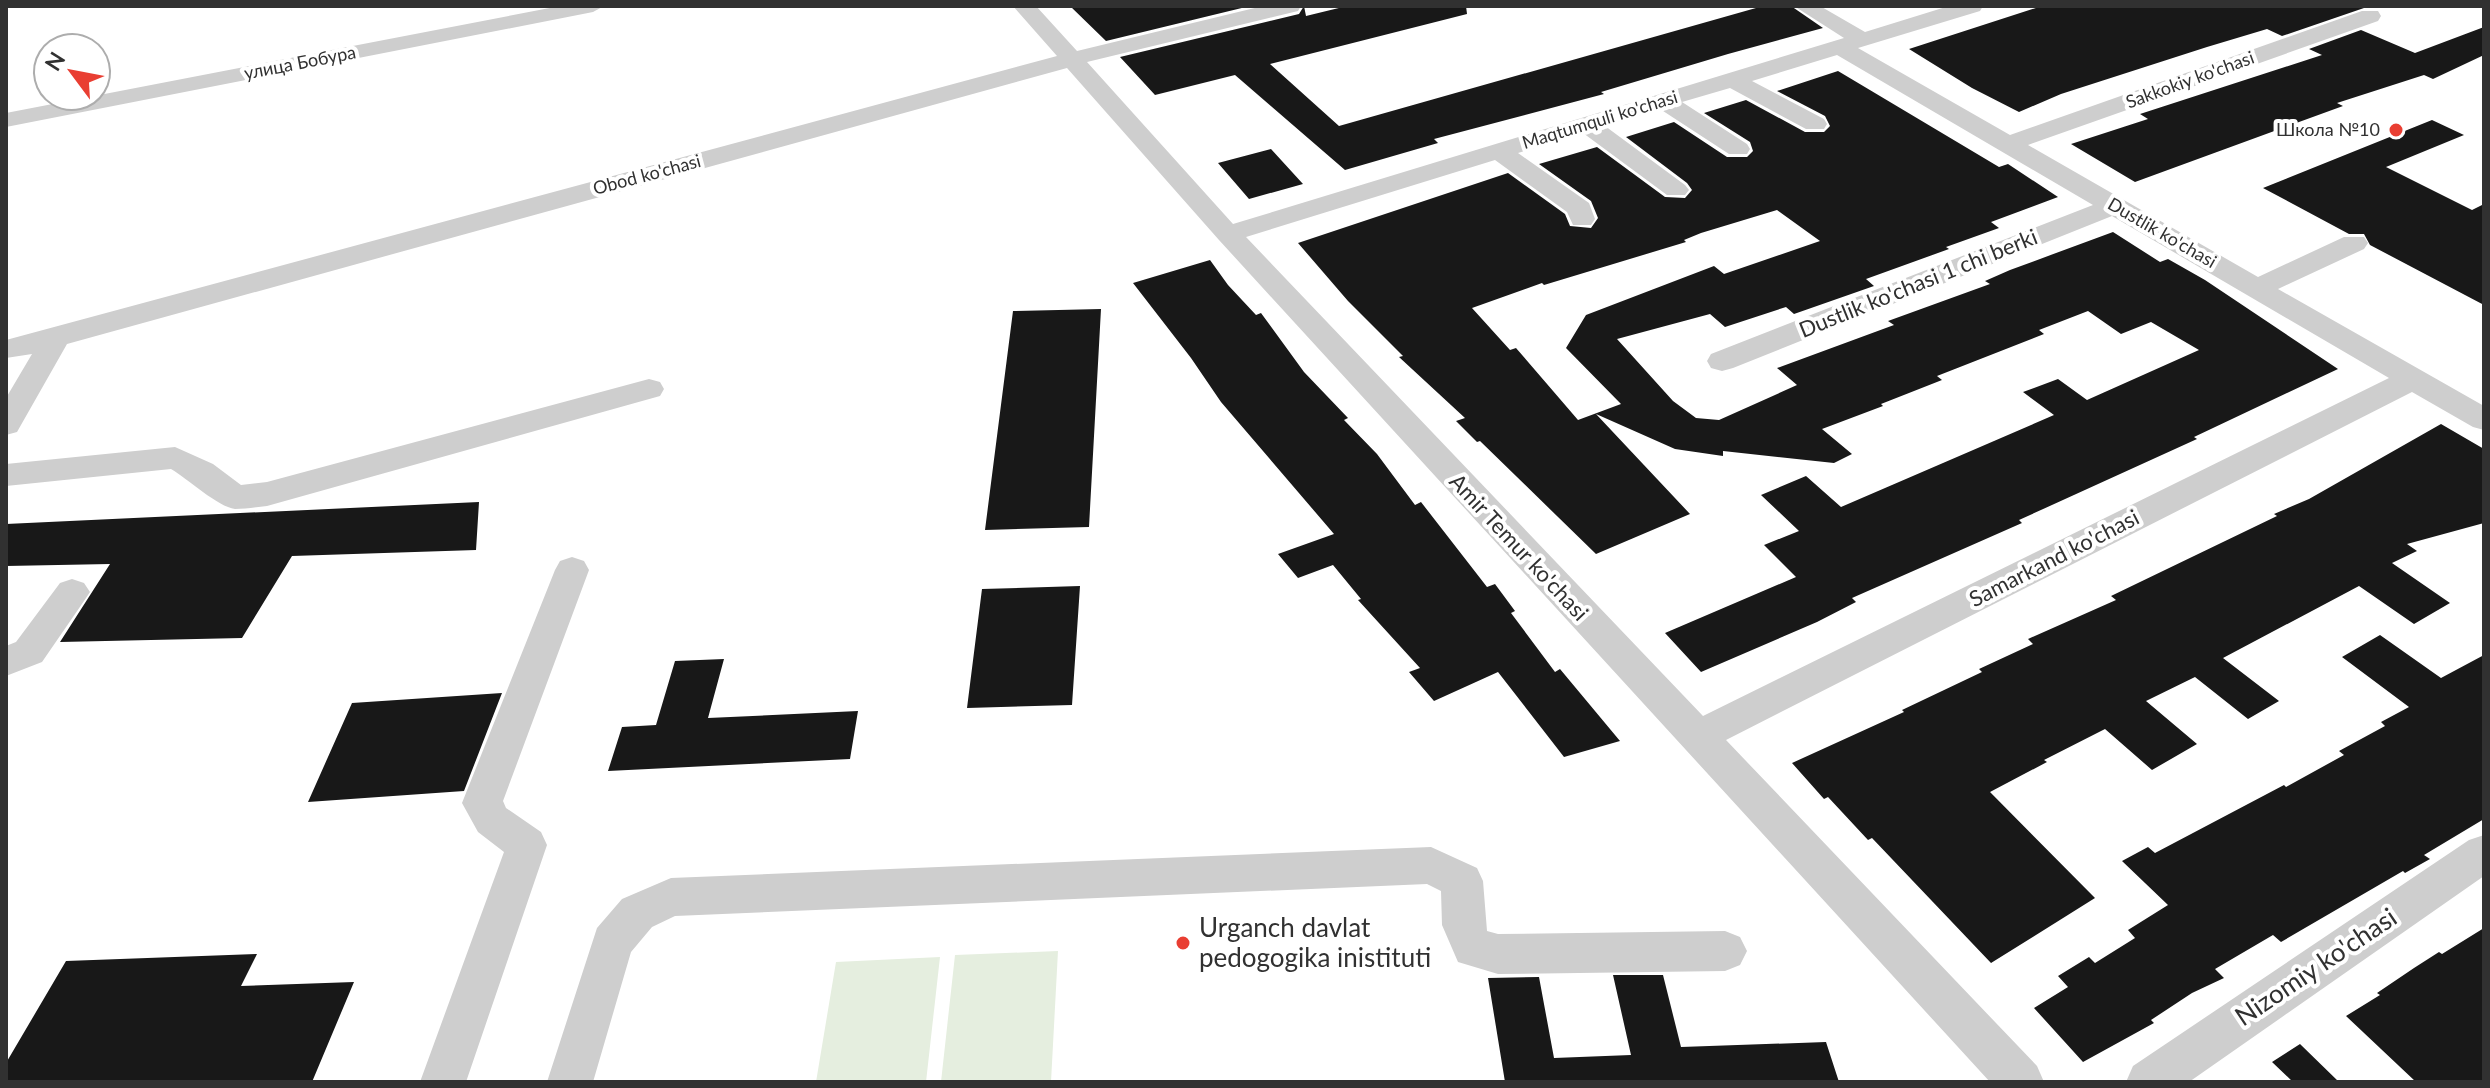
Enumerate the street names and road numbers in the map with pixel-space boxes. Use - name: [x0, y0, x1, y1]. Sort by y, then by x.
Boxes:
- street label: улица Бобура: [242, 40, 358, 84]
- street label: Sakkokiy ko'chasi: [2122, 46, 2257, 112]
- street label: Maqtumquli ko'chasi: [1519, 85, 1680, 153]
- street label: Obod ko'chasi: [590, 149, 703, 199]
- street label: Dustlik ko'chasi: [2104, 192, 2221, 272]
- street label: Dustlik ko'chasi 1 chi berki: [1795, 222, 2041, 343]
- street label: Amir Temur ko'chasi: [1444, 467, 1594, 626]
- street label: Samarkand ko'chasi: [1964, 503, 2143, 612]
- street label: Nizomiy ko'chasi: [2229, 900, 2402, 1032]

